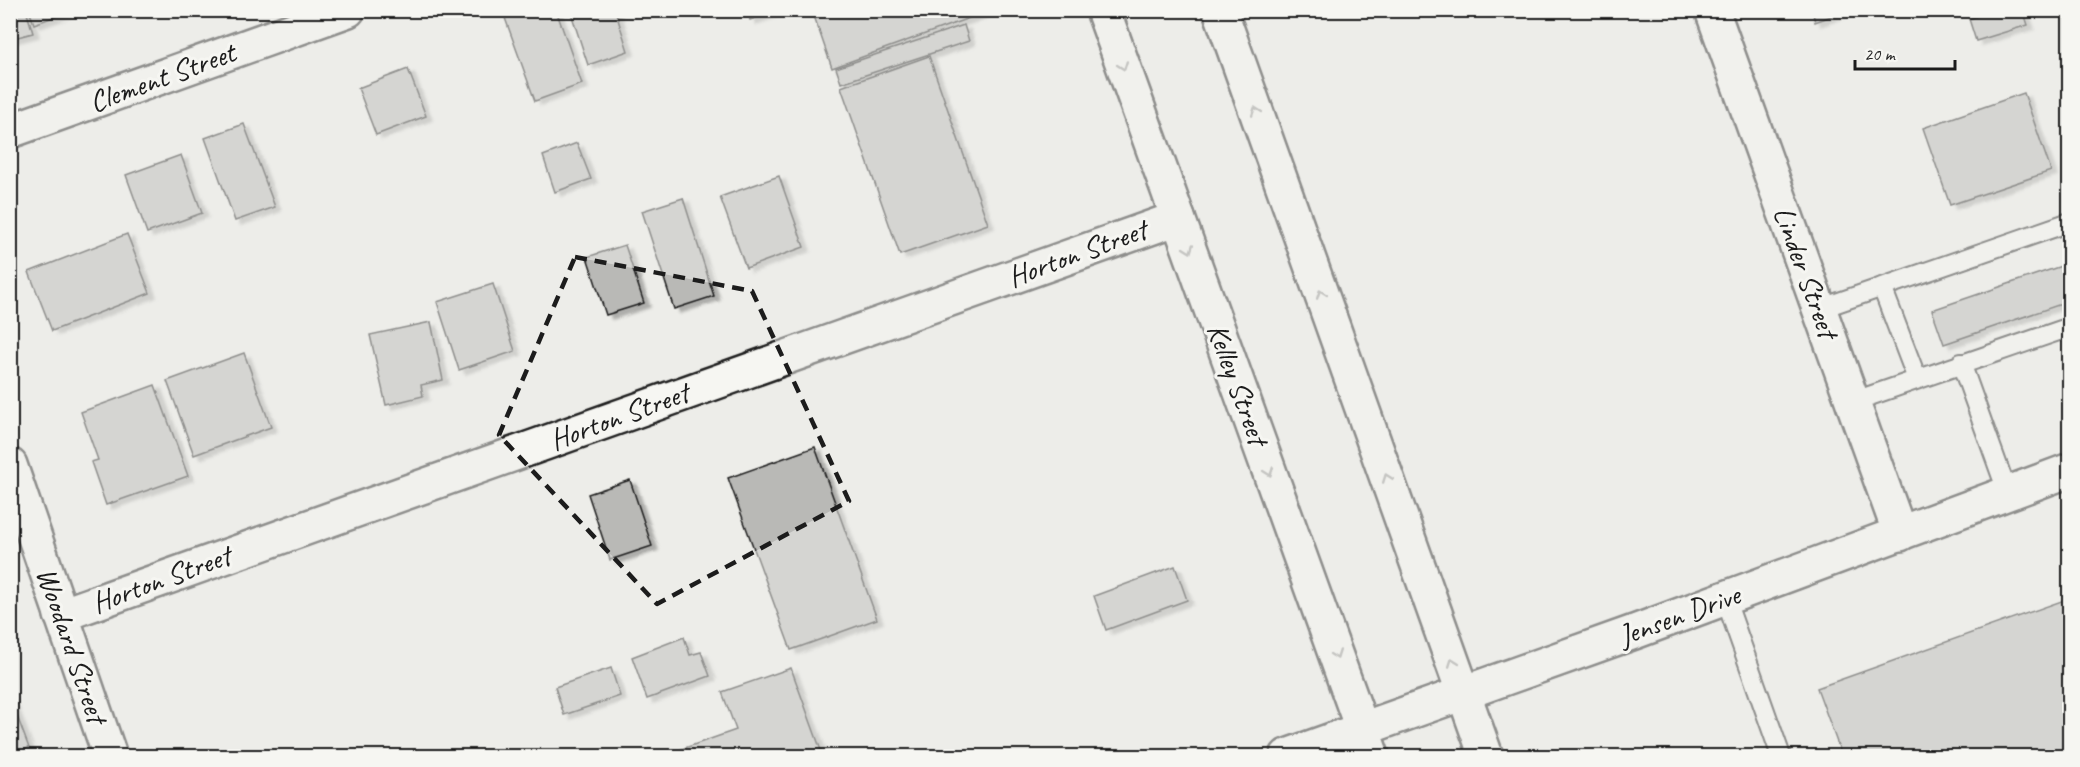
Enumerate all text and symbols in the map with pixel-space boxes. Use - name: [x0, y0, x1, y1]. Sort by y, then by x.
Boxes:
- street label: Clement Street: [84, 32, 243, 121]
- scale bar: [1855, 33, 1956, 71]
- text: 20 m: [1864, 43, 1897, 65]
- one-way arrow: [1115, 60, 1128, 70]
- one-way arrow: [1250, 106, 1263, 117]
- street label: Linder Street: [1765, 201, 1849, 347]
- street label: Horton Street: [1002, 209, 1155, 296]
- one-way arrow: [1182, 243, 1195, 254]
- one-way arrow: [1316, 290, 1329, 300]
- street label: Kelley Street: [1199, 318, 1279, 454]
- street label: Horton Street: [544, 372, 697, 459]
- one-way arrow: [1262, 466, 1275, 477]
- one-way arrow: [1382, 473, 1395, 484]
- street label: Horton Street: [86, 535, 239, 622]
- street label: Woodard Street: [28, 562, 118, 732]
- street label: Jensen Drive: [1611, 575, 1747, 655]
- one-way arrow: [1328, 649, 1341, 660]
- one-way arrow: [1447, 657, 1460, 668]

